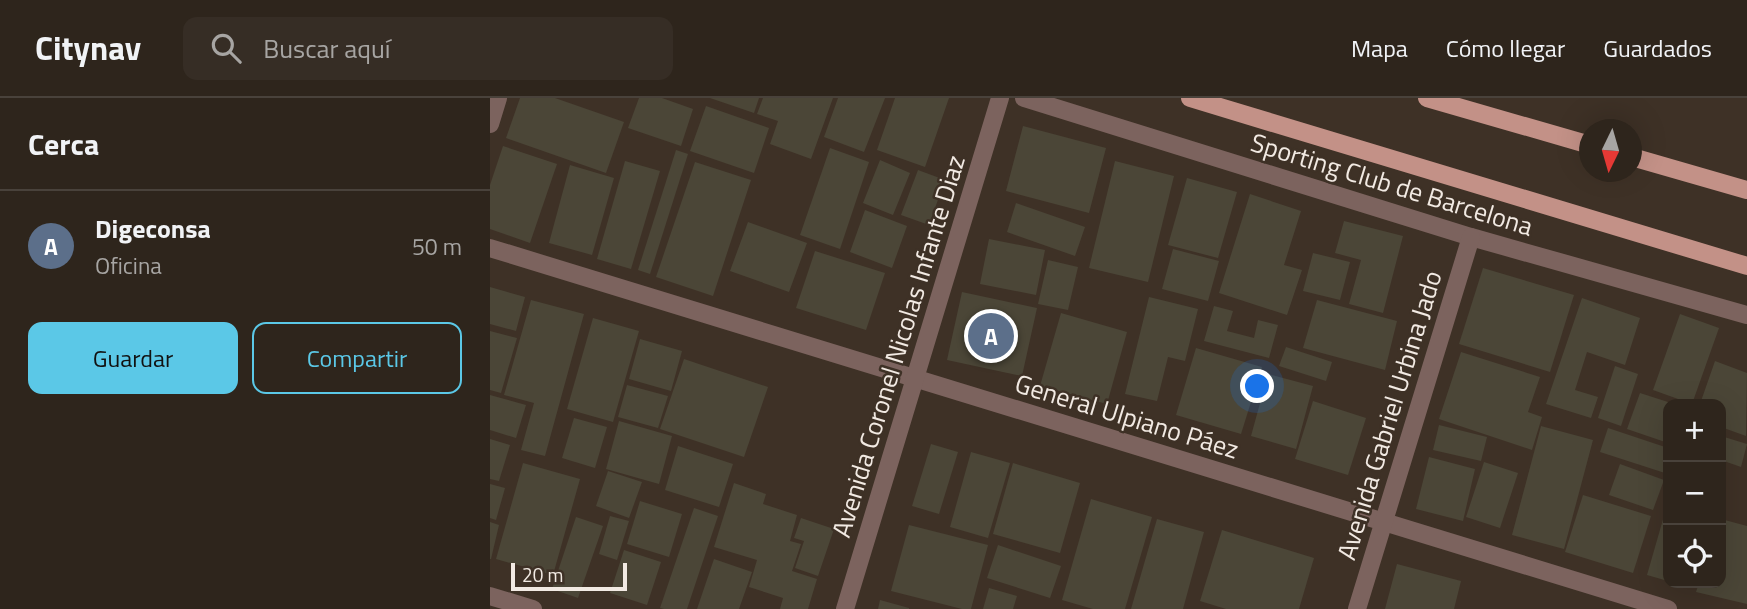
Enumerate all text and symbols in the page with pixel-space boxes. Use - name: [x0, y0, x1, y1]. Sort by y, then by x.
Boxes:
- search box: [183, 17, 673, 80]
- text: Citynav: [35, 23, 141, 73]
- icon: search: [207, 29, 245, 67]
- text: Buscar aquí: [263, 29, 391, 68]
- text: Mapa: [1351, 30, 1408, 66]
- text: Cómo llegar: [1446, 30, 1565, 66]
- text: Guardados: [1603, 30, 1712, 66]
- north arrow: [1579, 119, 1642, 182]
- text: Cerca: [28, 121, 99, 167]
- street label: Sporting Club de Barcelona: [1246, 122, 1538, 246]
- street label: Avenida Coronel Nicolas Infante Diaz: [821, 150, 975, 542]
- text: Digeconsa: [95, 209, 211, 248]
- text: A: [44, 229, 58, 264]
- text: 50 m: [412, 229, 462, 264]
- text: Oficina: [95, 248, 162, 283]
- street label: Avenida Gabriel Urbina Jado: [1326, 266, 1452, 564]
- pin: A: [968, 310, 1014, 362]
- button: Guardar: [28, 322, 238, 394]
- button: Compartir: [252, 322, 462, 394]
- street label: General Ulpiano Páez: [1010, 363, 1244, 469]
- your location: [1240, 369, 1274, 403]
- map controls: [1663, 399, 1726, 588]
- button: +: [1663, 399, 1726, 462]
- button: −: [1663, 462, 1726, 525]
- button: locate: [1663, 525, 1726, 588]
- scale bar: [511, 560, 626, 592]
- text: 20 m: [522, 560, 563, 589]

